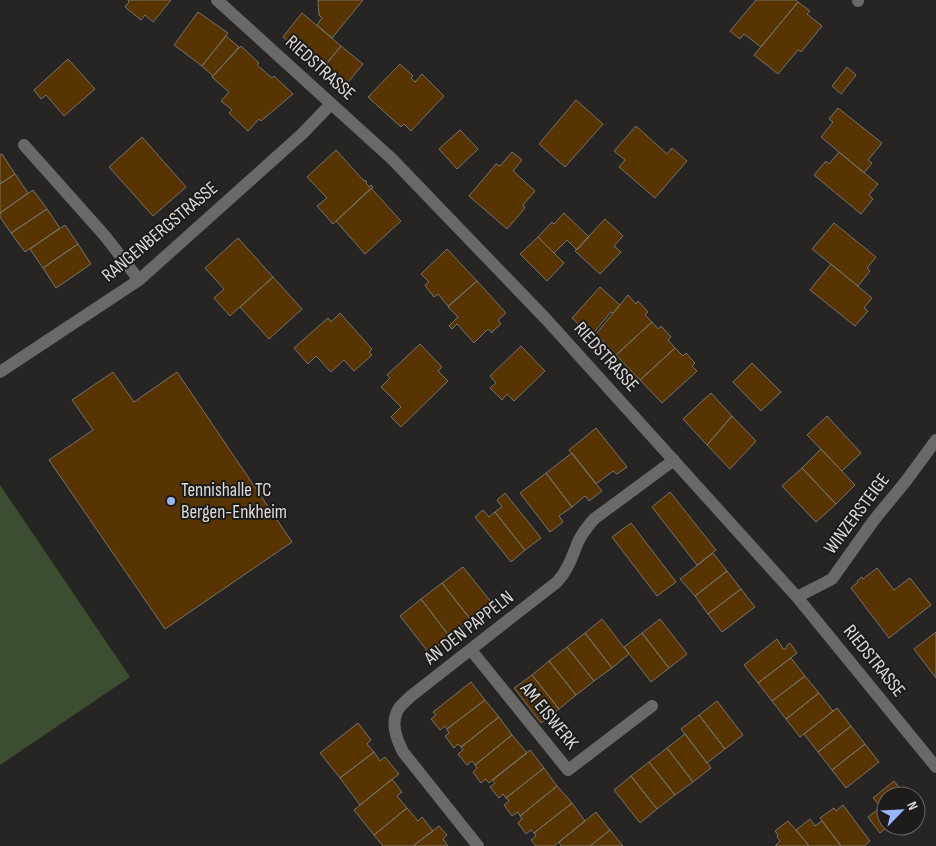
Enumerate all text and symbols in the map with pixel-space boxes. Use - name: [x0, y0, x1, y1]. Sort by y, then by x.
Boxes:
- street label: RIEDSTRASSE: [280, 31, 360, 105]
- street label: RANGENBERGSTRASSE: [97, 177, 223, 287]
- street label: RIEDSTRASSE: [569, 317, 643, 397]
- street label: WINZERSTEIGE: [819, 469, 895, 559]
- place label: Tennishalle TC Bergen-Enkheim: [181, 479, 287, 524]
- marker: Tennishalle TC Bergen-Enkheim: [165, 495, 177, 507]
- street label: AN DEN PAPPELN: [419, 586, 518, 671]
- street label: RIEDSTRASSE: [838, 620, 910, 702]
- street label: AM EISWERK: [514, 677, 583, 755]
- north arrow: [876, 786, 926, 836]
- text: N: [903, 799, 922, 813]

